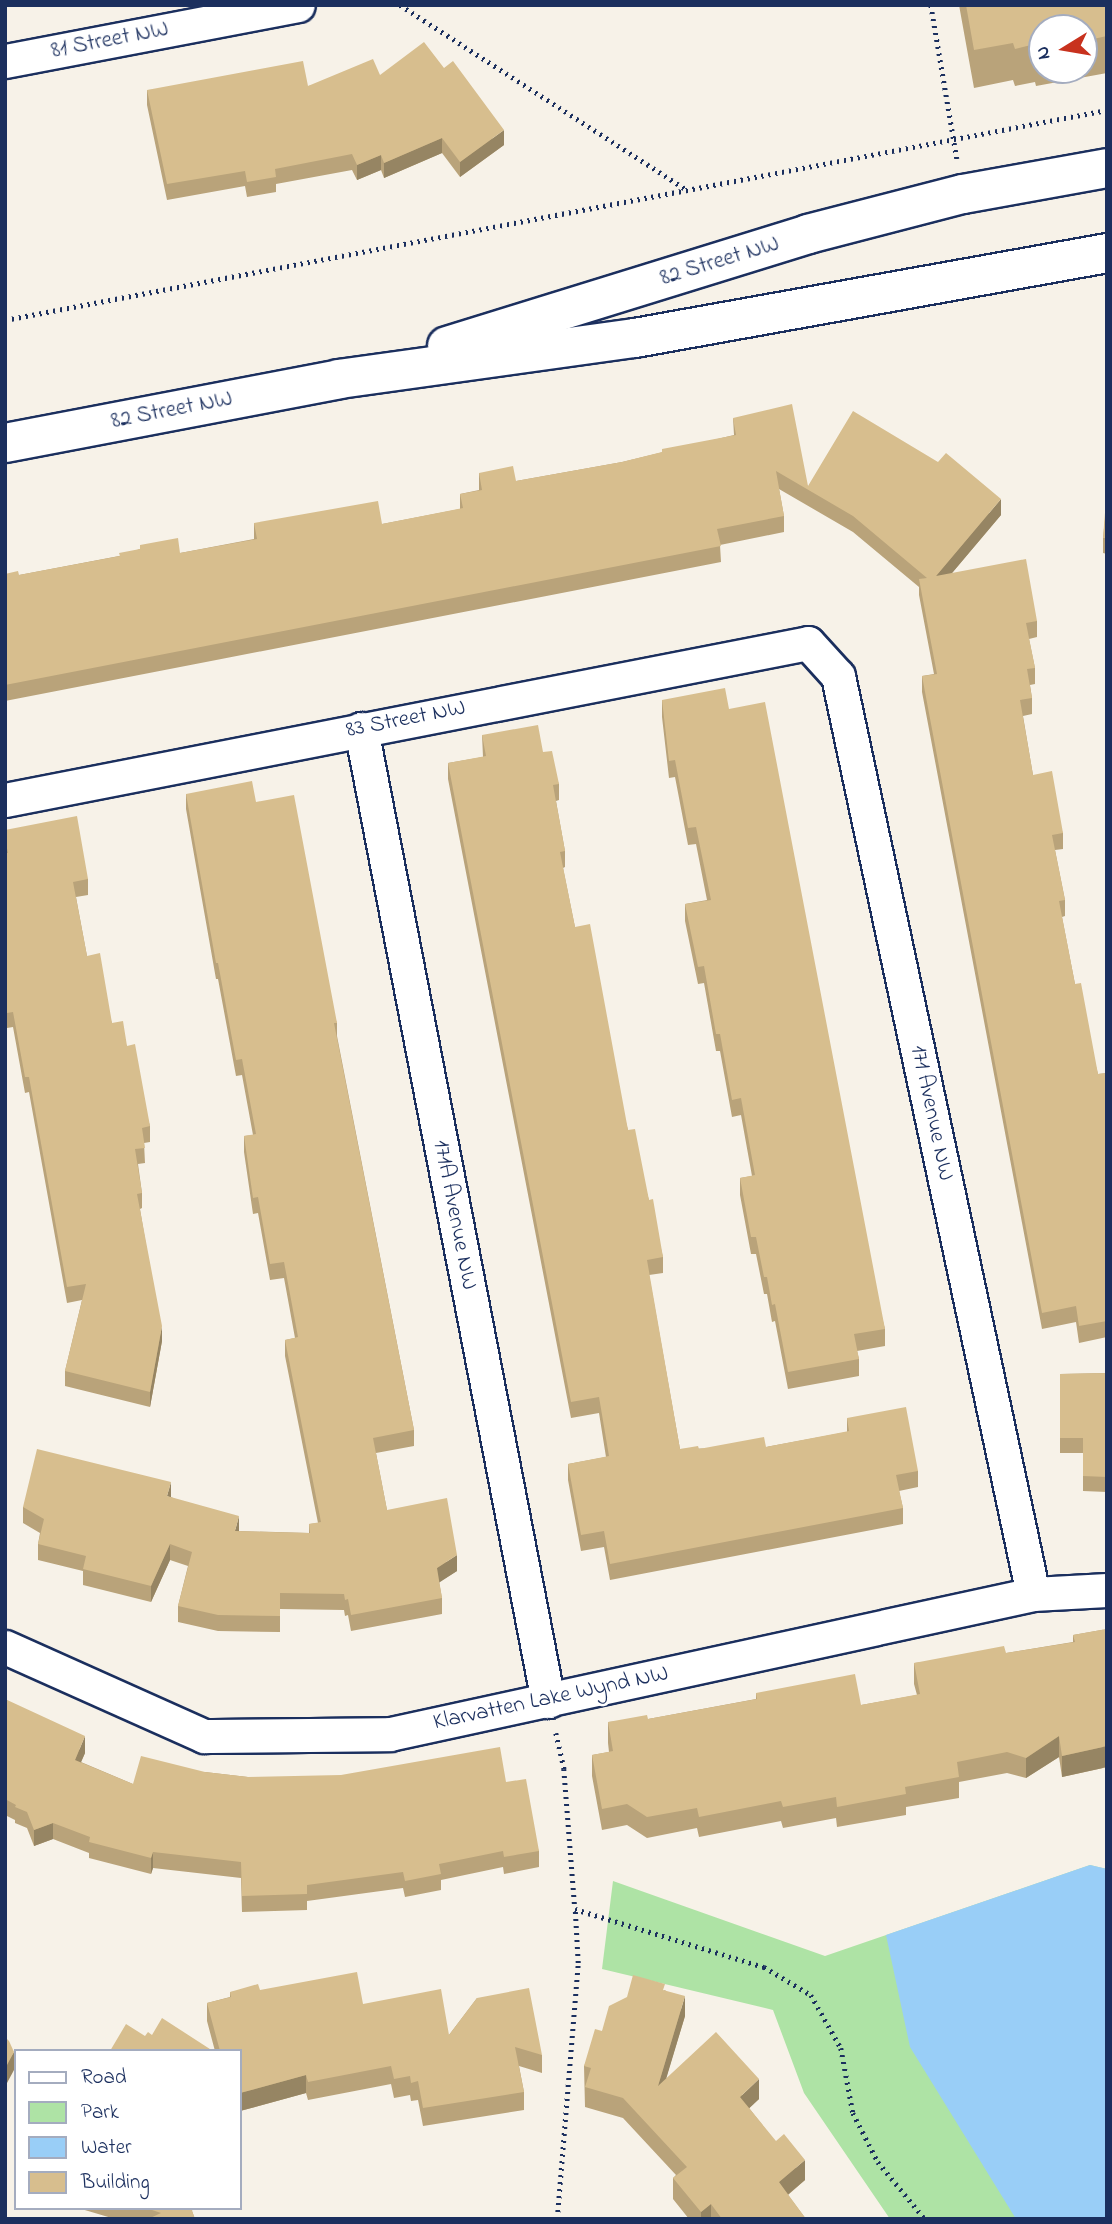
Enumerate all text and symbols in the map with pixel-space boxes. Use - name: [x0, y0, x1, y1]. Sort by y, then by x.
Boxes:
- north arrow: [1028, 14, 1098, 84]
- street label: 81 Street NW: [49, 16, 171, 66]
- text: N: [1029, 44, 1058, 62]
- street label: 82 Street NW: [657, 231, 783, 293]
- street label: 82 Street NW: [109, 386, 235, 436]
- street label: 83 Street NW: [344, 695, 468, 745]
- street label: 171 Avenue NW: [903, 1043, 959, 1183]
- street label: 171A Avenue NW: [426, 1138, 482, 1292]
- street label: Klarvatten Lake Wynd NW: [431, 1661, 671, 1737]
- legend: [14, 2049, 242, 2210]
- text: Road: [81, 2063, 127, 2093]
- text: Park: [81, 2098, 119, 2128]
- text: Water: [81, 2133, 132, 2163]
- text: Building: [81, 2168, 150, 2198]

